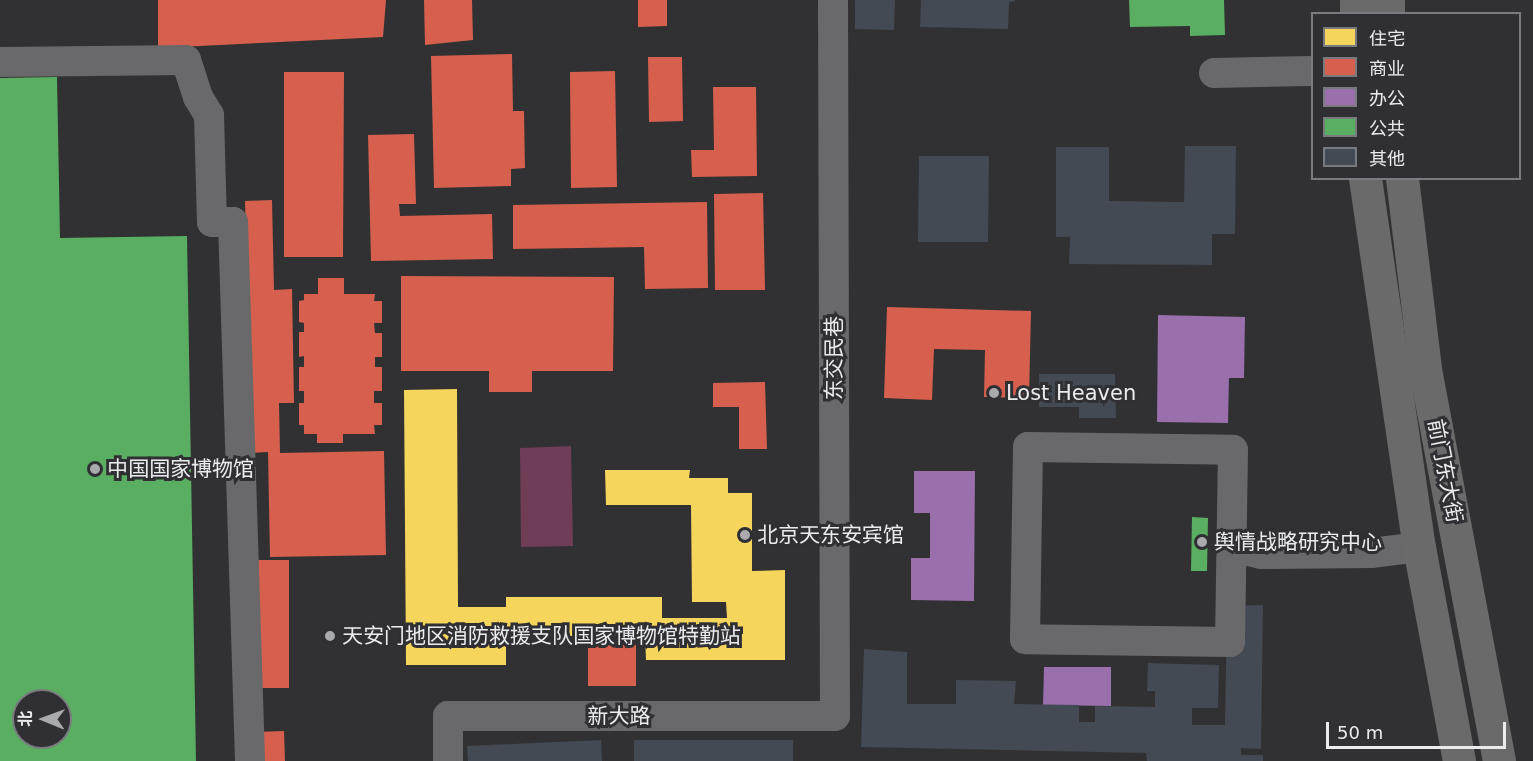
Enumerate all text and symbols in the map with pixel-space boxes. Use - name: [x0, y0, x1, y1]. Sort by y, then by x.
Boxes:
- legend: [1311, 12, 1521, 180]
- text: 住宅: [1369, 28, 1405, 49]
- text: 商业: [1369, 58, 1405, 79]
- text: 办公: [1369, 88, 1405, 109]
- text: 公共: [1369, 118, 1405, 139]
- text: 其他: [1369, 148, 1405, 169]
- street label: 东交民巷: [821, 316, 847, 400]
- place label: Lost Heaven: [1006, 380, 1136, 406]
- marker: Lost Heaven: [987, 386, 1001, 400]
- street label: 前门东大街: [1423, 417, 1467, 525]
- place label: 中国国家博物馆: [107, 456, 254, 482]
- marker: 中国国家博物馆: [88, 462, 102, 476]
- place label: 北京天东安宾馆: [757, 522, 904, 548]
- marker: 北京天东安宾馆: [738, 528, 752, 542]
- place label: 舆情战略研究中心: [1214, 529, 1382, 555]
- marker: 舆情战略研究中心: [1195, 535, 1209, 549]
- place label: 天安门地区消防救援支队国家博物馆特勤站: [342, 623, 741, 649]
- marker: 天安门地区消防救援支队国家博物馆特勤站: [323, 629, 337, 643]
- north arrow: [12, 689, 72, 749]
- street label: 新大路: [588, 703, 650, 729]
- scale bar: [1329, 710, 1509, 748]
- text: 北: [16, 711, 35, 727]
- text: 50 m: [1337, 722, 1383, 743]

